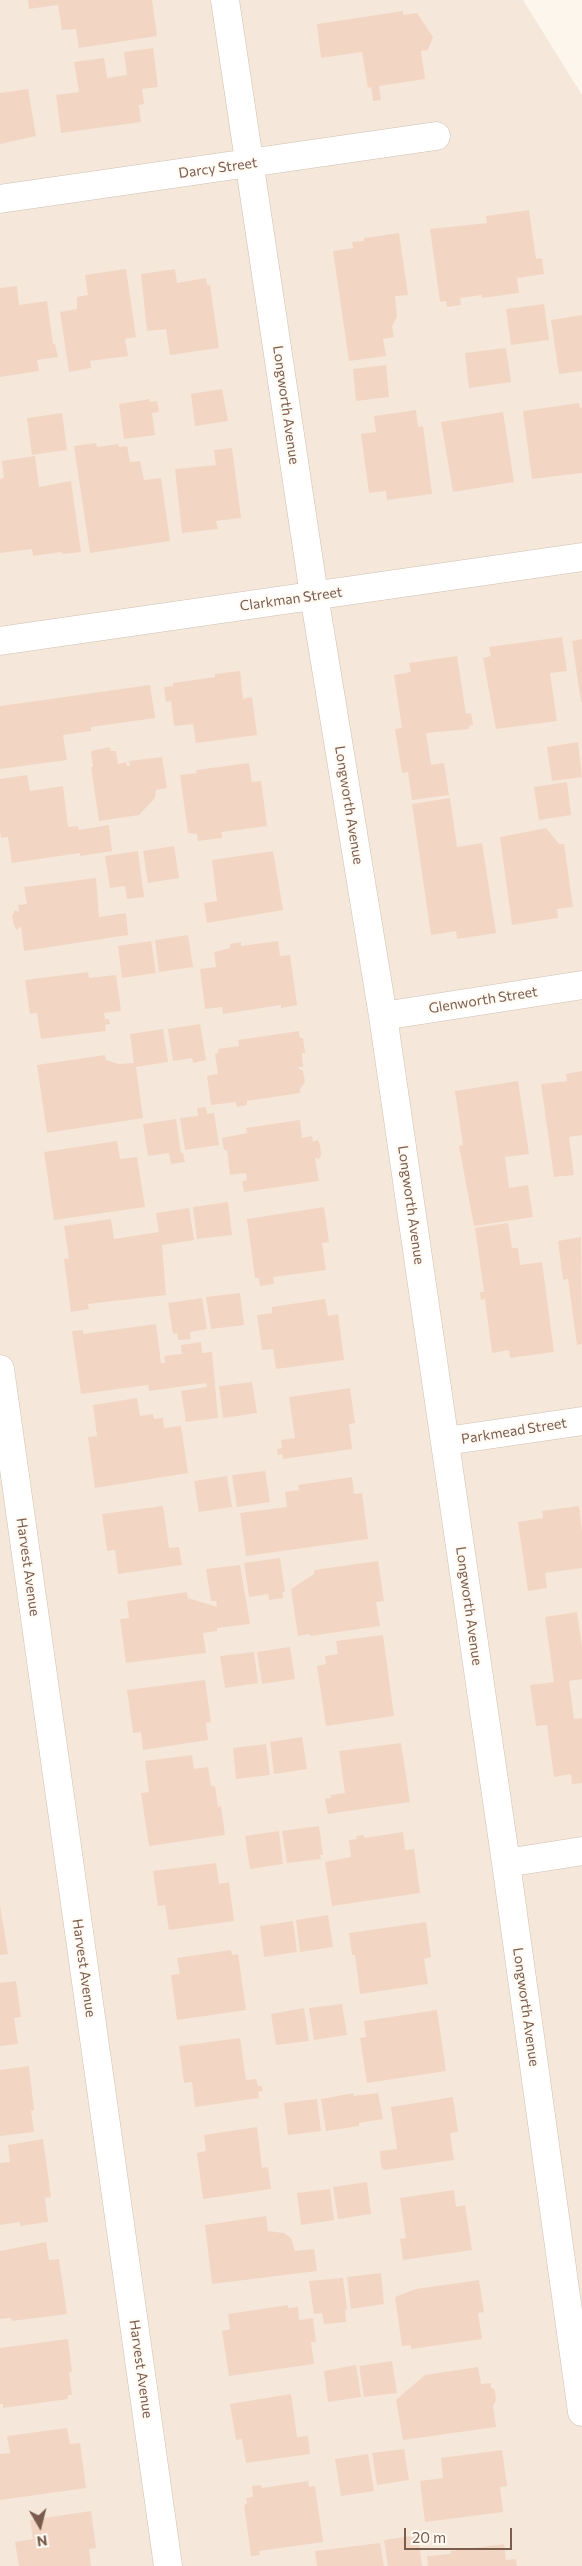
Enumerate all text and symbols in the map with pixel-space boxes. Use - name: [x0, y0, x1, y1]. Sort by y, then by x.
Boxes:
- street label: Darcy Street: [178, 154, 258, 182]
- street label: Longworth Avenue: [269, 344, 303, 466]
- street label: Clarkman Street: [239, 583, 343, 615]
- street label: Longworth Avenue: [331, 744, 367, 866]
- street label: Glenworth Street: [427, 983, 539, 1017]
- street label: Longworth Avenue: [394, 1144, 428, 1266]
- street label: Parkmead Street: [460, 1414, 568, 1448]
- street label: Harvest Avenue: [13, 1517, 43, 1617]
- street label: Longworth Avenue: [452, 1545, 486, 1667]
- street label: Harvest Avenue: [69, 1918, 99, 2018]
- street label: Longworth Avenue: [509, 1946, 543, 2068]
- street label: Harvest Avenue: [126, 2319, 156, 2419]
- north arrow: [15, 2501, 65, 2551]
- scale bar: [407, 2518, 514, 2550]
- text: 20 m: [412, 2528, 446, 2546]
- text: N: [36, 2532, 49, 2550]

